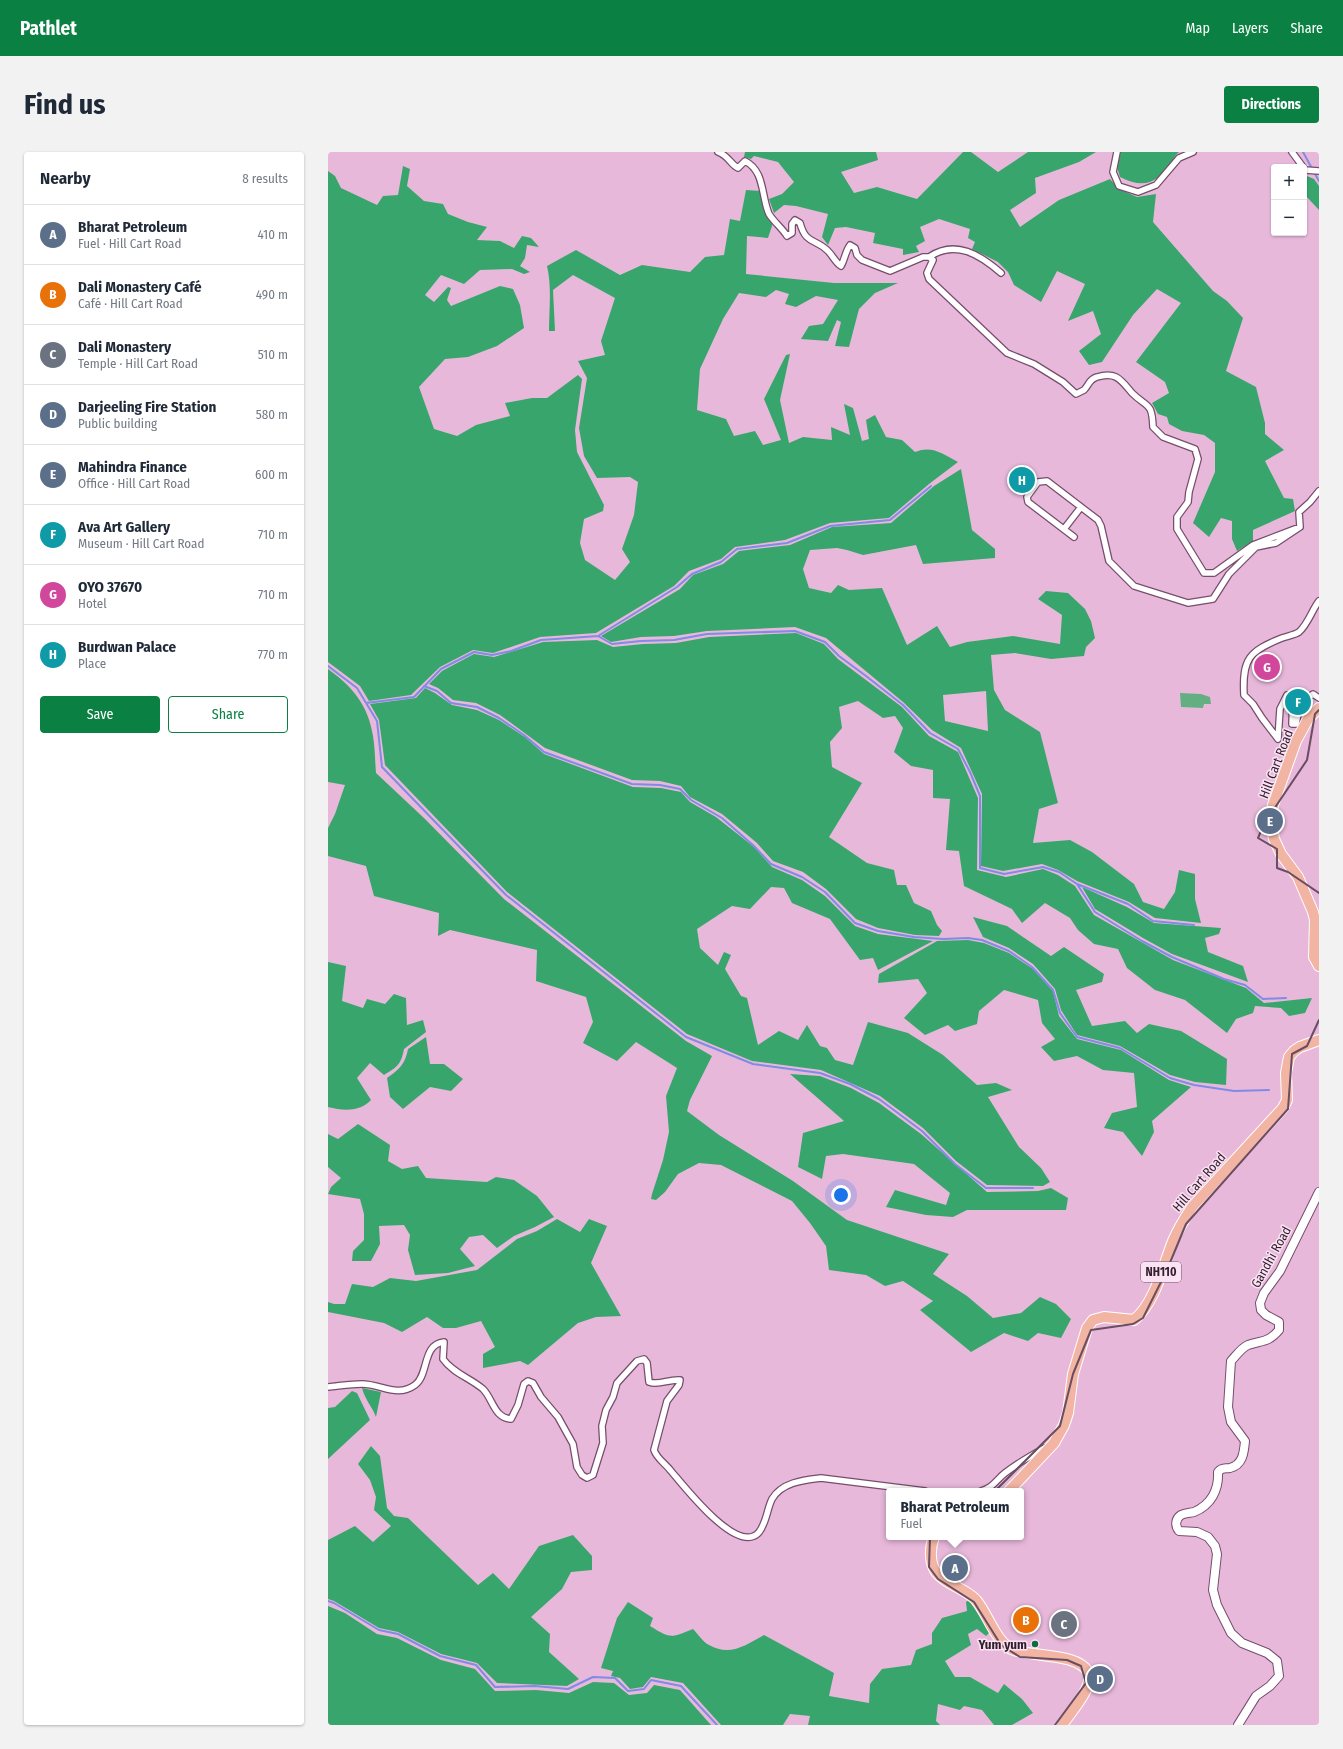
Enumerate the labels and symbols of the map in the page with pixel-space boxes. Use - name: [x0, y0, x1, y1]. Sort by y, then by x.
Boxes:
- pin: H: [1009, 465, 1035, 495]
- pin: G: [1254, 652, 1280, 682]
- pin: F: [1285, 687, 1311, 717]
- street label: Hill Cart Road: [1256, 727, 1296, 801]
- pin: E: [1257, 806, 1283, 836]
- street label: Hill Cart Road: [1169, 1150, 1229, 1214]
- your location: [831, 1185, 851, 1205]
- street label: Gandhi Road: [1248, 1224, 1294, 1290]
- road number: NH110: [1141, 1262, 1181, 1282]
- pin: A: [942, 1553, 968, 1583]
- pin: B: [1013, 1605, 1039, 1635]
- pin: C: [1051, 1609, 1077, 1639]
- place label: Yum yum: [977, 1637, 1027, 1652]
- marker: Yum yum: [1030, 1639, 1040, 1649]
- pin: D: [1087, 1664, 1113, 1694]

